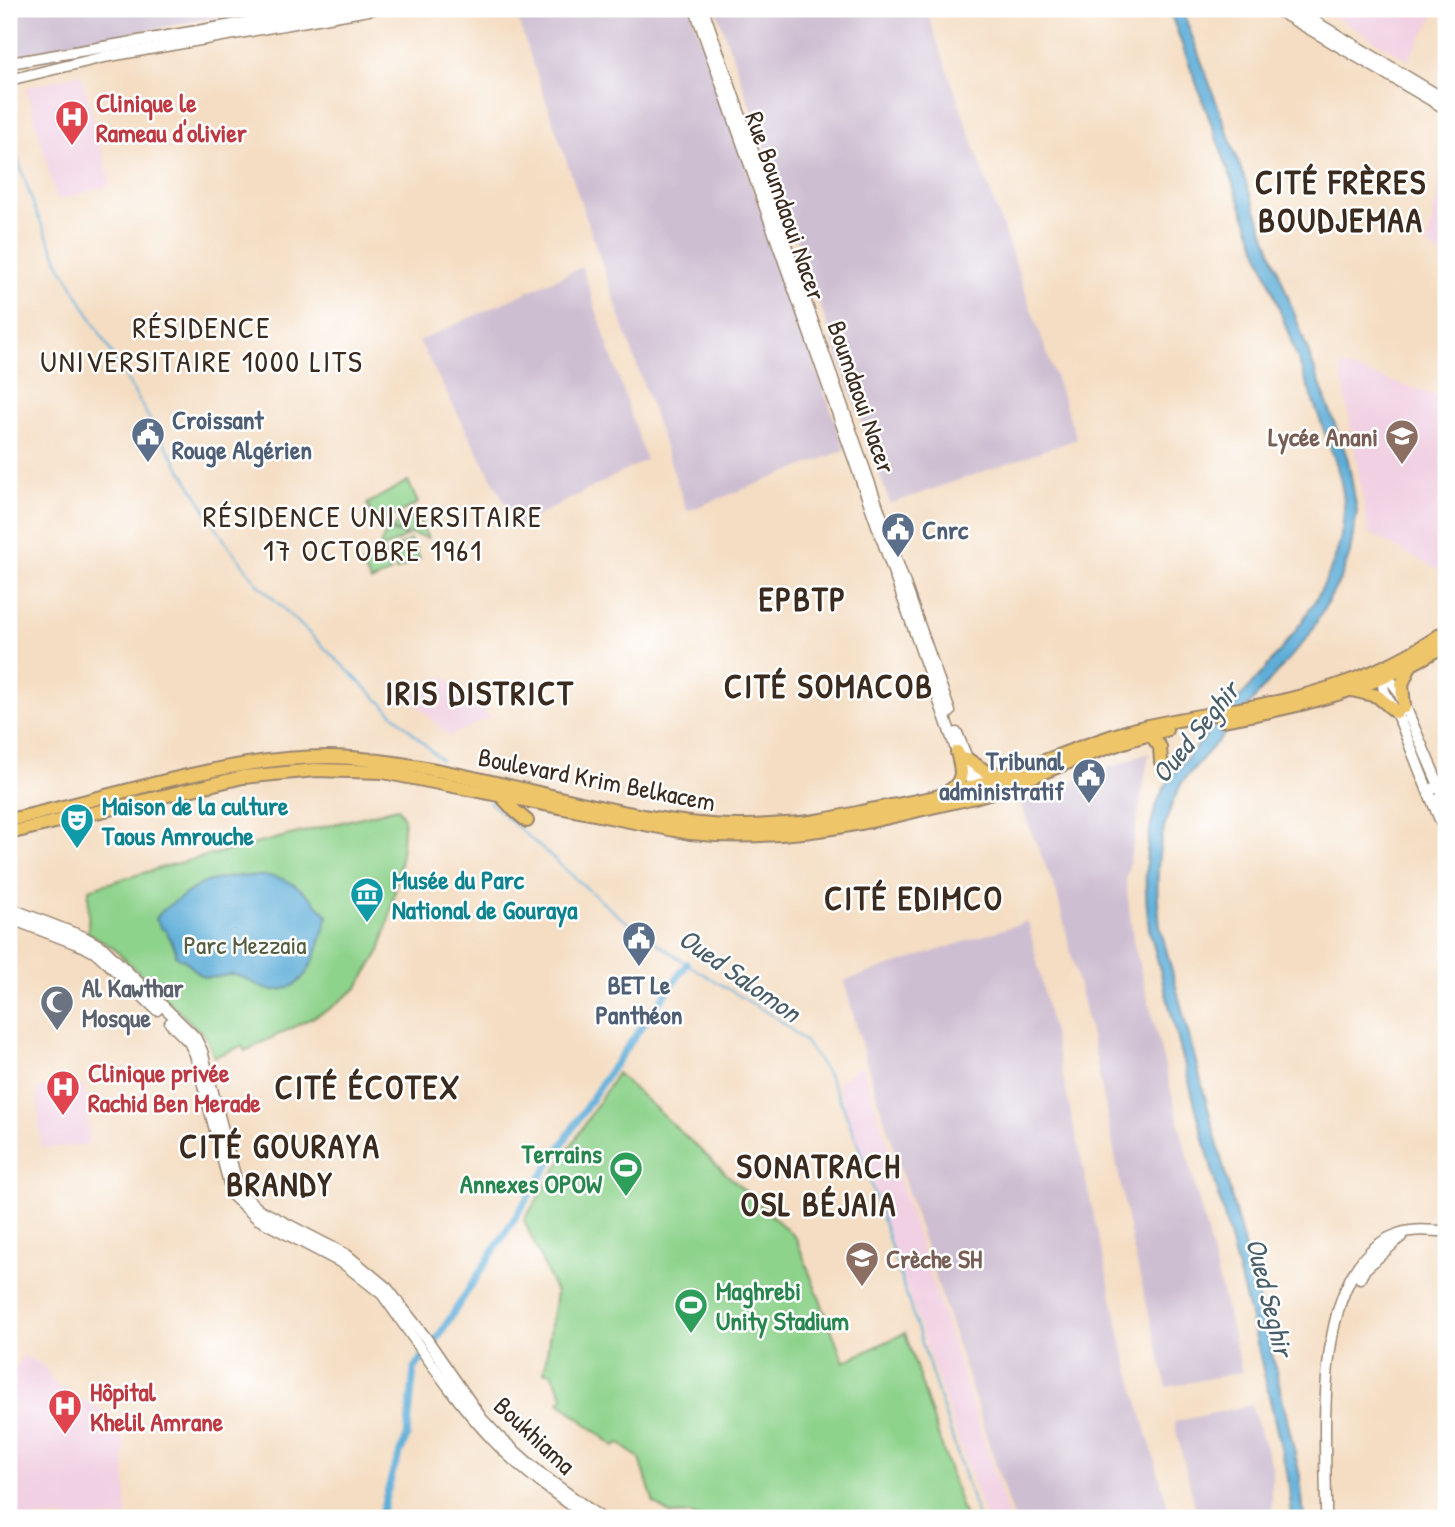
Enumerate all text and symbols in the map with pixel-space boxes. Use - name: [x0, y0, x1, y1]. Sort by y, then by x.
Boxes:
- place label: Clinique le Rameau d'olivier: [96, 85, 248, 150]
- hospital icon: Clinique le Rameau d'olivier: [53, 98, 91, 147]
- street label: Rue Boumdaoui Nacer: [737, 107, 835, 305]
- district label: CITÉ FRÈRES BOUDJEMAA: [1255, 160, 1427, 242]
- district label: RÉSIDENCE UNIVERSITAIRE 1000 LITS: [40, 307, 364, 381]
- street label: Boumdaoui Nacer: [820, 316, 904, 478]
- place label: Croissant Rouge Algérien: [172, 402, 312, 468]
- public building icon: Croissant Rouge Algérien: [129, 415, 167, 464]
- school or university icon: Lycée Anani: [1383, 417, 1421, 466]
- place label: Lycée Anani: [1268, 419, 1378, 455]
- district label: RÉSIDENCE UNIVERSITAIRE 17 OCTOBRE 1961: [203, 496, 543, 570]
- public building icon: Cnrc: [879, 510, 917, 559]
- place label: Cnrc: [922, 512, 969, 547]
- district label: EPBTP: [759, 577, 847, 621]
- district label: CITÉ SOMACOB: [724, 664, 934, 708]
- district label: IRIS DISTRICT: [385, 671, 575, 715]
- water label: Oued Seghir: [1142, 671, 1250, 791]
- street label: Boulevard Krim Belkacem: [476, 739, 718, 819]
- place label: Tribunal administratif: [939, 743, 1065, 808]
- public building icon: Tribunal administratif: [1070, 756, 1108, 805]
- place label: Maison de la culture Taous Amrouche: [101, 788, 289, 853]
- theatre icon: Maison de la culture Taous Amrouche: [58, 801, 96, 850]
- place label: Musée du Parc National de Gouraya: [392, 862, 578, 928]
- museum icon: Musée du Parc National de Gouraya: [348, 875, 386, 924]
- district label: CITÉ EDIMCO: [824, 876, 1004, 920]
- public building icon: BET Le Panthéon: [620, 919, 658, 968]
- water label: Oued Salomon: [671, 919, 810, 1032]
- park label: Parc Mezzaia: [183, 927, 307, 962]
- place label: BET Le Panthéon: [596, 967, 682, 1032]
- place label: Al Kawthar Mosque: [82, 970, 184, 1036]
- mosque icon: Al Kawthar Mosque: [38, 983, 76, 1032]
- place label: Clinique privée Rachid Ben Merade: [88, 1055, 261, 1120]
- district label: CITÉ ÉCOTEX: [275, 1065, 461, 1109]
- hospital icon: Clinique privée Rachid Ben Merade: [44, 1068, 82, 1117]
- district label: CITÉ GOURAYA BRANDY: [179, 1124, 381, 1206]
- place label: Terrains Annexes OPOW: [460, 1136, 603, 1201]
- district label: SONATRACH OSL BÉJAIA: [736, 1144, 902, 1226]
- sports icon: Terrains Annexes OPOW: [607, 1149, 645, 1198]
- water label: Oued Seghir: [1237, 1234, 1304, 1363]
- school or university icon: Crèche SH: [843, 1239, 881, 1288]
- place label: Crèche SH: [886, 1241, 982, 1276]
- place label: Maghrebi Unity Stadium: [716, 1273, 849, 1339]
- sports icon: Maghrebi Unity Stadium: [672, 1286, 710, 1335]
- place label: Hôpital Khelil Amrane: [90, 1374, 224, 1439]
- hospital icon: Hôpital Khelil Amrane: [46, 1387, 84, 1436]
- street label: Boukhiama: [487, 1388, 583, 1482]

